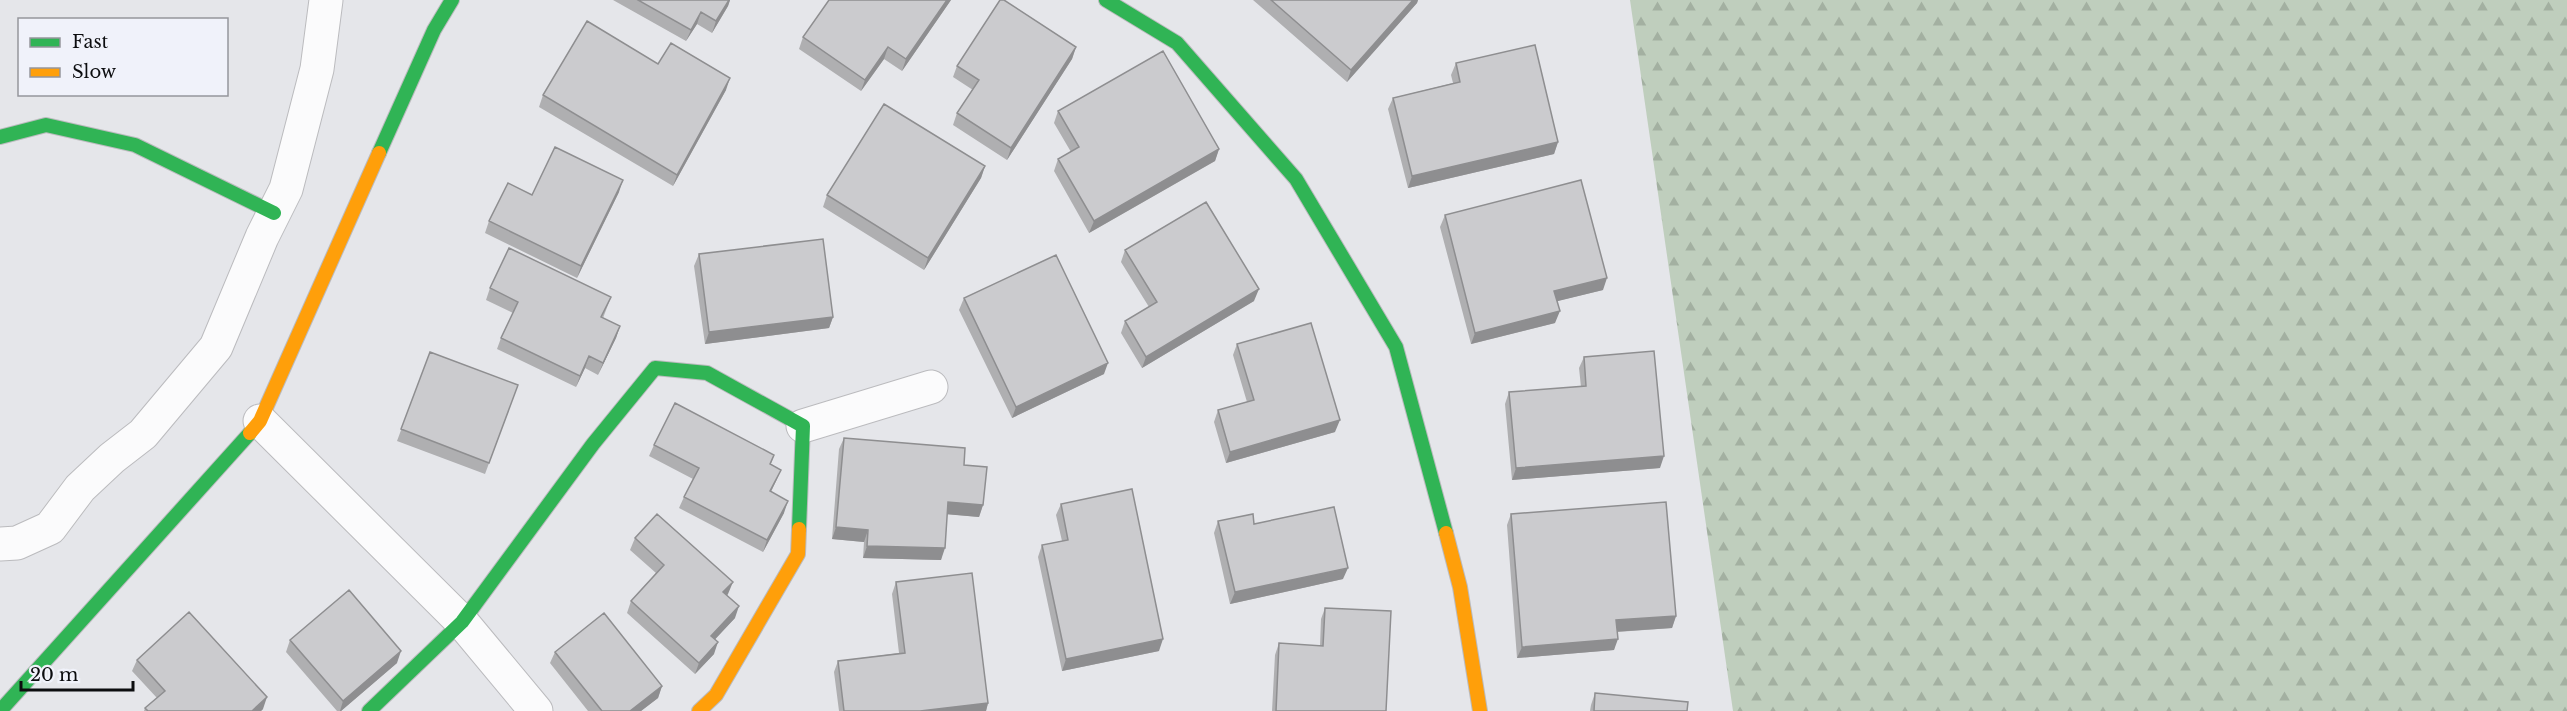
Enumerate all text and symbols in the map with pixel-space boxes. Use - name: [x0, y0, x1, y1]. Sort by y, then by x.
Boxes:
- legend: [18, 18, 228, 96]
- text: Fast: [72, 31, 109, 53]
- text: Slow: [72, 61, 117, 83]
- scale bar: [21, 654, 134, 692]
- text: 20 m: [30, 664, 78, 686]

